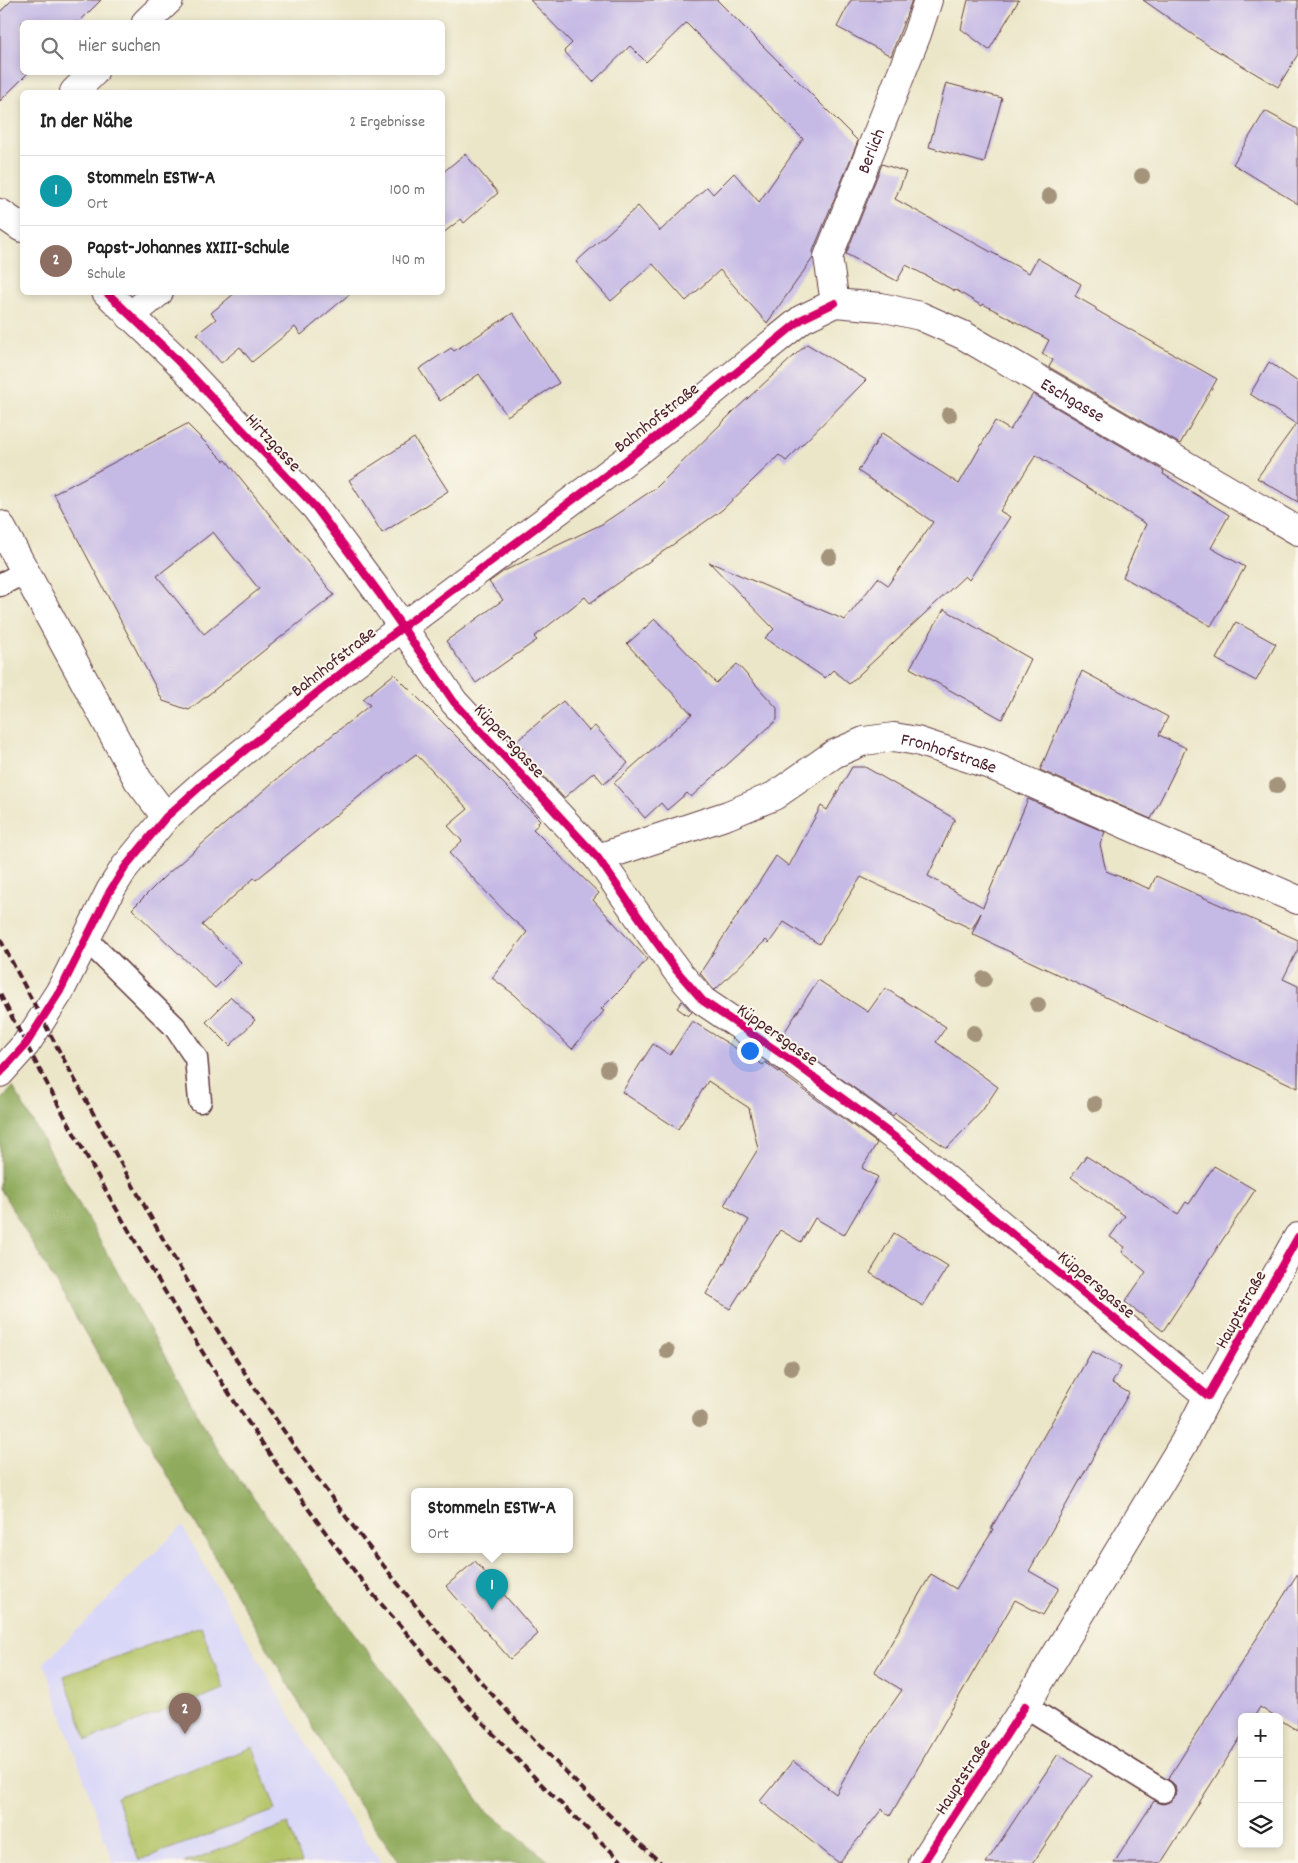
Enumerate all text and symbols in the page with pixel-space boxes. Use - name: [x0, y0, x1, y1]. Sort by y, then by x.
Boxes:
- search box: [20, 20, 445, 75]
- icon: search: [38, 34, 66, 62]
- text: Hier suchen: [78, 34, 161, 61]
- text: In der Nähe: [40, 108, 132, 138]
- text: 2 Ergebnisse: [349, 111, 425, 134]
- street label: Berlich: [853, 125, 893, 178]
- text: Stommeln ESTW-A: [87, 166, 215, 193]
- text: 1: [54, 179, 58, 202]
- text: 100 m: [389, 179, 425, 202]
- text: Ort: [87, 193, 108, 216]
- text: Papst-Johannes XXIII-Schule: [87, 236, 289, 263]
- text: 2: [53, 249, 60, 272]
- text: 140 m: [391, 249, 425, 272]
- text: Schule: [87, 263, 126, 286]
- street label: Eschgasse: [1035, 373, 1109, 430]
- street label: Bahnhofstraße: [610, 378, 705, 460]
- street label: Hirtzgasse: [238, 409, 306, 479]
- street label: Bahnhofstraße: [287, 622, 382, 704]
- street label: Küppersgasse: [467, 699, 550, 785]
- street label: Fronhofstraße: [899, 728, 1000, 781]
- street label: Küppersgasse: [731, 999, 822, 1073]
- your location: [737, 1038, 763, 1064]
- street label: Küppersgasse: [1051, 1246, 1140, 1326]
- street label: Hauptstraße: [1210, 1266, 1274, 1354]
- popup: [411, 1488, 573, 1553]
- text: Stommeln ESTW-A: [428, 1496, 556, 1523]
- text: Ort: [428, 1523, 449, 1546]
- pin: 1: [476, 1569, 508, 1610]
- pin: 2: [169, 1693, 201, 1734]
- map controls: [1238, 1713, 1283, 1848]
- button: +: [1238, 1713, 1283, 1758]
- street label: Hauptstraße: [930, 1734, 998, 1820]
- button: −: [1238, 1758, 1283, 1803]
- button: layers: [1238, 1803, 1283, 1848]

